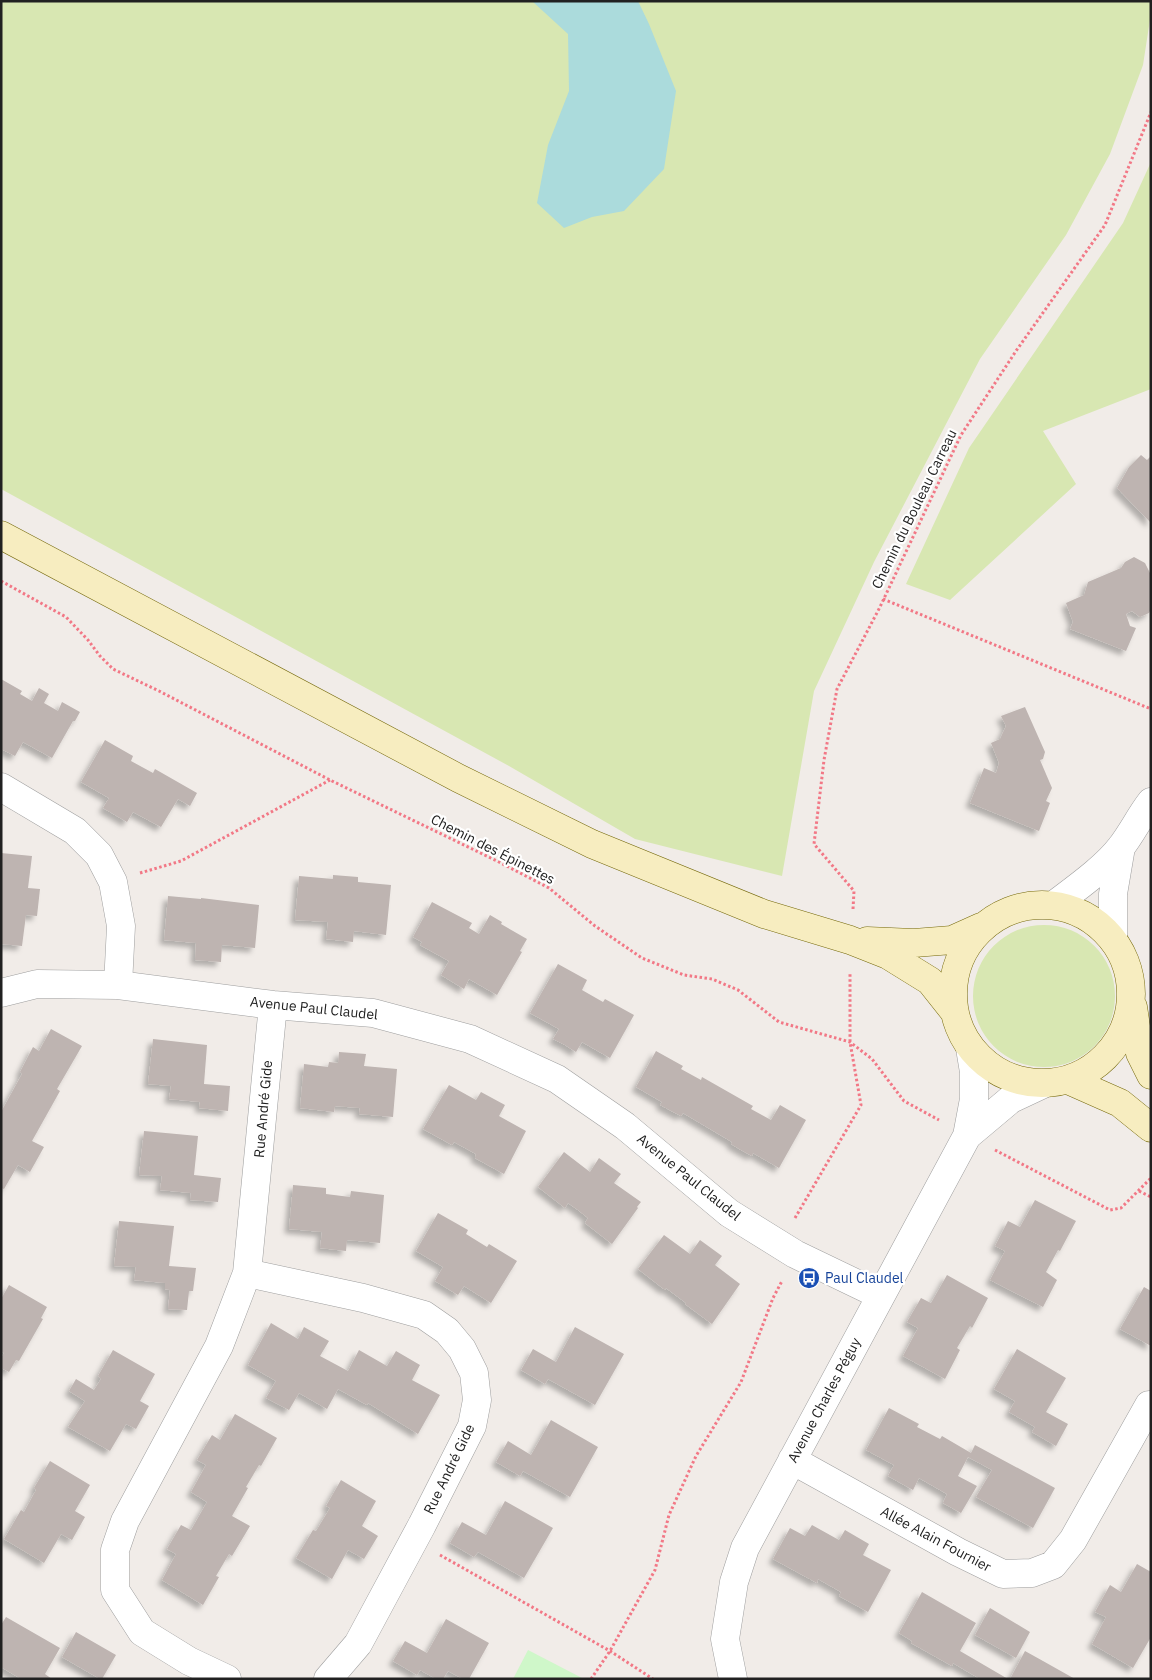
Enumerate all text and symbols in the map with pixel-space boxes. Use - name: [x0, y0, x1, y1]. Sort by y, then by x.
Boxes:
- street label: Chemin du Bouleau Carreau: [867, 426, 961, 592]
- street label: Chemin des Épinettes: [428, 809, 559, 888]
- street label: Avenue Paul Claudel: [249, 992, 379, 1024]
- street label: Rue André Gide: [250, 1059, 276, 1159]
- street label: Avenue Paul Claudel: [633, 1130, 745, 1225]
- bus stop icon: Paul Claudel: [797, 1266, 821, 1290]
- place label: Paul Claudel: [825, 1269, 904, 1287]
- street label: Avenue Charles Péguy: [783, 1334, 865, 1466]
- street label: Rue André Gide: [419, 1421, 479, 1517]
- street label: Allée Alain Fournier: [878, 1502, 994, 1576]

